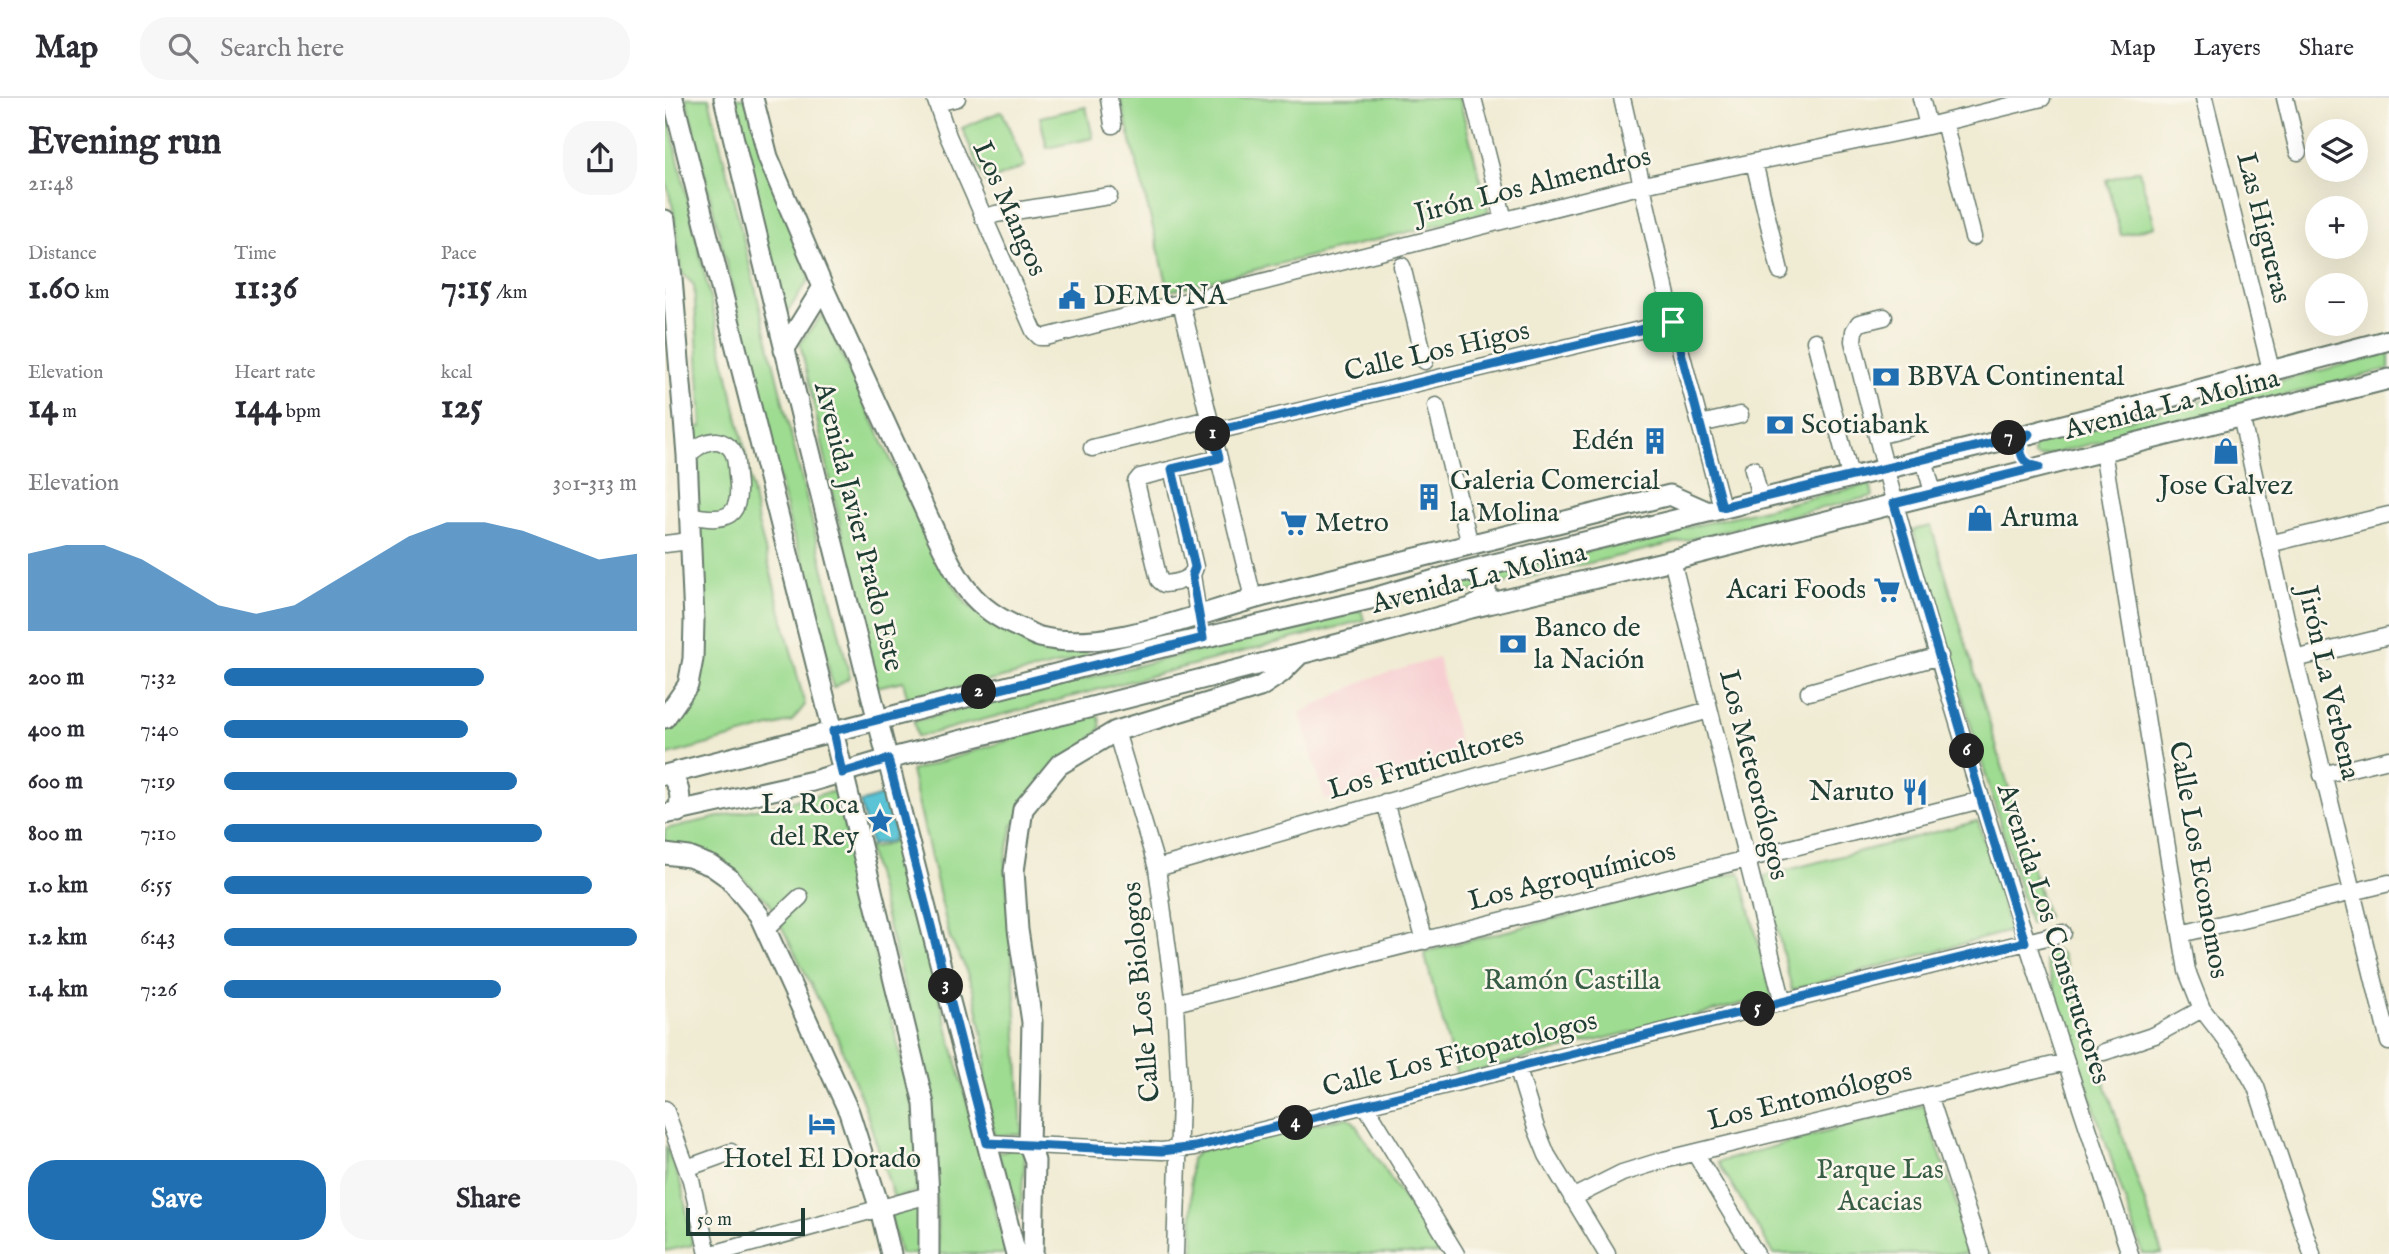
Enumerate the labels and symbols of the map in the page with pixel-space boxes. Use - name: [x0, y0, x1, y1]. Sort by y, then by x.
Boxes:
- street label: Los Mangos: [964, 136, 1054, 282]
- street label: Jirón Los Almendros: [1408, 140, 1655, 233]
- street label: Las Higueras: [2227, 149, 2299, 307]
- place label: DEMUNA: [1093, 279, 1228, 314]
- public building icon: DEMUNA: [1057, 281, 1087, 311]
- pin: [1643, 292, 1703, 352]
- street label: Calle Los Higos: [1341, 314, 1533, 390]
- place label: BBVA Continental: [1907, 360, 2125, 395]
- street label: Avenida La Molina: [2060, 361, 2284, 449]
- bank icon: BBVA Continental: [1871, 362, 1901, 392]
- street label: Avenida Javier Prado Este: [805, 378, 911, 675]
- place label: Scotiabank: [1801, 408, 1930, 443]
- bank icon: Scotiabank: [1765, 410, 1795, 440]
- pin: 1: [1195, 416, 1231, 452]
- pin: 7: [1991, 420, 2027, 456]
- place label: Edén: [1572, 424, 1634, 459]
- building icon: Edén: [1640, 426, 1670, 456]
- shop icon: Jose Galvez: [2211, 436, 2241, 466]
- place label: Galeria Comercial la Molina: [1450, 464, 1660, 531]
- place label: Jose Galvez: [2156, 469, 2293, 504]
- building icon: Galeria Comercial la Molina: [1414, 482, 1444, 512]
- place label: Aruma: [2000, 501, 2079, 536]
- shop icon: Aruma: [1965, 503, 1995, 533]
- place label: Metro: [1315, 506, 1389, 541]
- supermarket icon: Metro: [1279, 508, 1309, 538]
- street label: Avenida La Molina: [1367, 535, 1591, 623]
- place label: Acari Foods: [1726, 573, 1866, 608]
- supermarket icon: Acari Foods: [1872, 575, 1902, 605]
- street label: Jirón La Verbena: [2288, 580, 2368, 784]
- place label: Banco de la Nación: [1534, 611, 1645, 678]
- bank icon: Banco de la Nación: [1498, 629, 1528, 659]
- street label: Los Meteorólogos: [1710, 666, 1796, 884]
- pin: 2: [961, 674, 997, 710]
- street label: Los Fruticultores: [1324, 719, 1528, 809]
- pin: 6: [1949, 734, 1985, 768]
- street label: Calle Los Economos: [2160, 739, 2236, 981]
- place label: Naruto: [1809, 775, 1894, 810]
- restaurant icon: Naruto: [1900, 777, 1930, 807]
- street label: Avenida Los Constructores: [1988, 778, 2118, 1089]
- place label: La Roca del Rey: [761, 788, 860, 855]
- place icon: La Roca del Rey: [865, 806, 895, 836]
- street label: Los Agroquímicos: [1465, 834, 1679, 920]
- street label: Calle Los Biologos: [1115, 880, 1169, 1104]
- park label: Ramón Castilla: [1483, 964, 1662, 999]
- pin: 3: [929, 968, 963, 1004]
- pin: 5: [1741, 992, 1775, 1026]
- street label: Calle Los Fitopatologos: [1319, 1004, 1601, 1106]
- street label: Los Entomólogos: [1704, 1055, 1916, 1139]
- pin: 4: [1279, 1105, 1313, 1140]
- hotel icon: Hotel El Dorado: [807, 1109, 837, 1139]
- place label: Hotel El Dorado: [723, 1142, 921, 1177]
- park label: Parque Las Acacias: [1816, 1153, 1944, 1220]
- scale bar: [686, 1205, 805, 1237]

